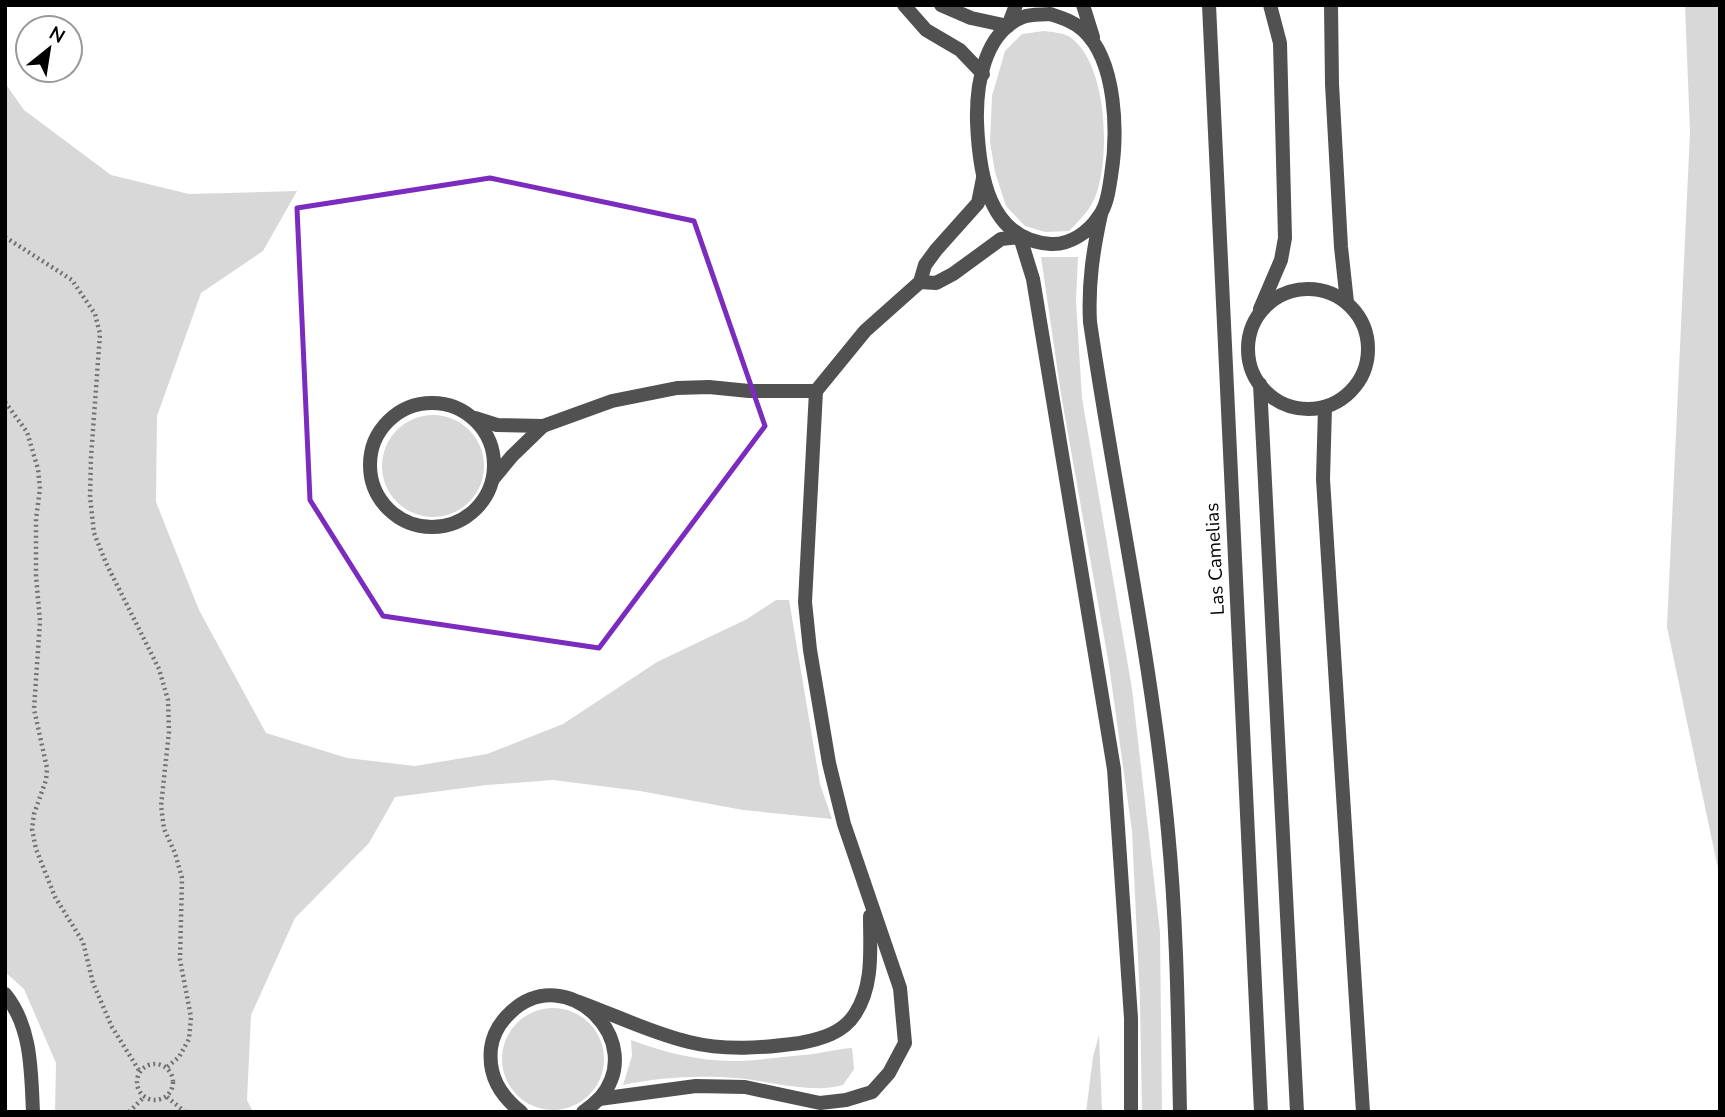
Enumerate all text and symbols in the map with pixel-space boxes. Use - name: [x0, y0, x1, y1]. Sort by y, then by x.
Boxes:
- north arrow: [14, 14, 84, 84]
- text: N: [44, 20, 70, 50]
- street label: Las Camelias: [1199, 502, 1231, 616]

